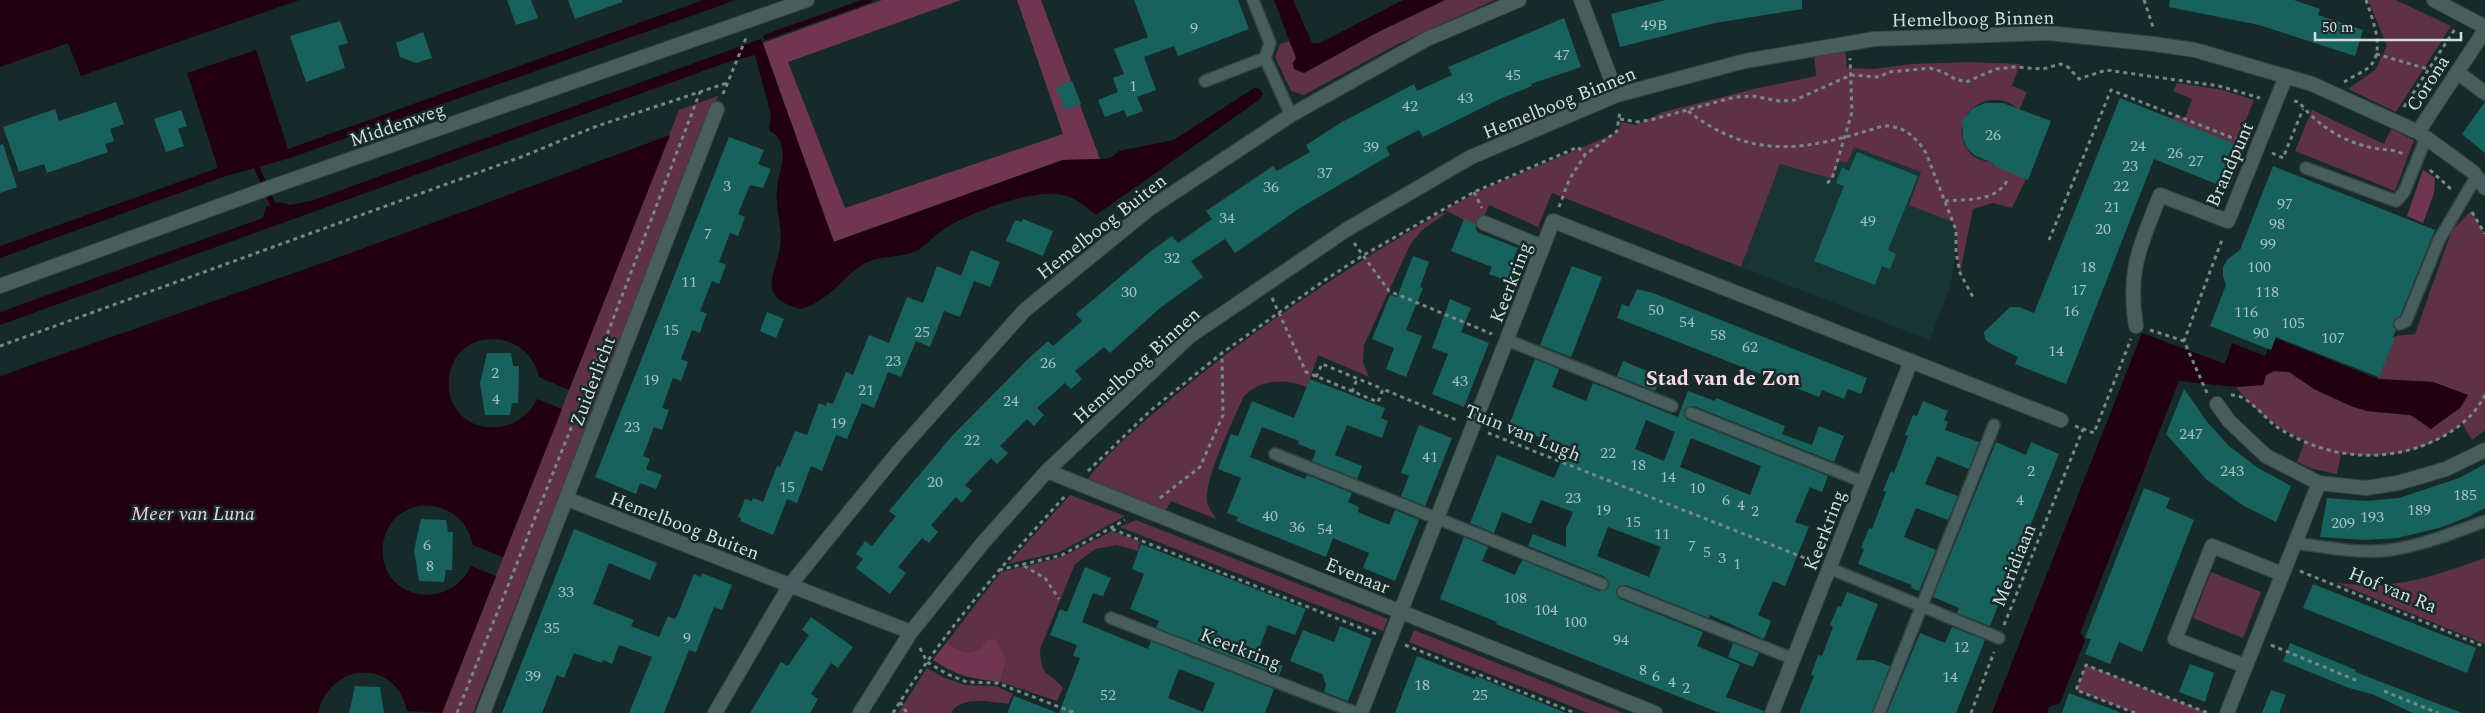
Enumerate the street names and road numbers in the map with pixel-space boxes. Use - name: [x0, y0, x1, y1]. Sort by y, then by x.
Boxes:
- street label: Hemelboog Binnen: [1891, 4, 2055, 35]
- street label: Corona: [2399, 49, 2458, 118]
- street label: Hemelboog Binnen: [1479, 59, 1641, 147]
- street label: Middenweg: [346, 96, 449, 155]
- street label: Brandpunt: [2199, 117, 2262, 212]
- street label: Hemelboog Buiten: [1031, 167, 1173, 287]
- street label: Keerkring: [1483, 238, 1540, 327]
- street label: Hemelboog Binnen: [1067, 301, 1207, 431]
- street label: Zuiderlicht: [563, 332, 624, 431]
- street label: Tuin van Lugh: [1460, 397, 1585, 470]
- street label: Hemelboog Buiten: [605, 485, 764, 568]
- street label: Keerkring: [1797, 486, 1854, 575]
- street label: Meridiaan: [1985, 520, 2044, 611]
- street label: Evenaar: [1321, 550, 1395, 603]
- street label: Hof van Ra: [2344, 559, 2442, 622]
- street label: Keerkring: [1196, 621, 1285, 678]

